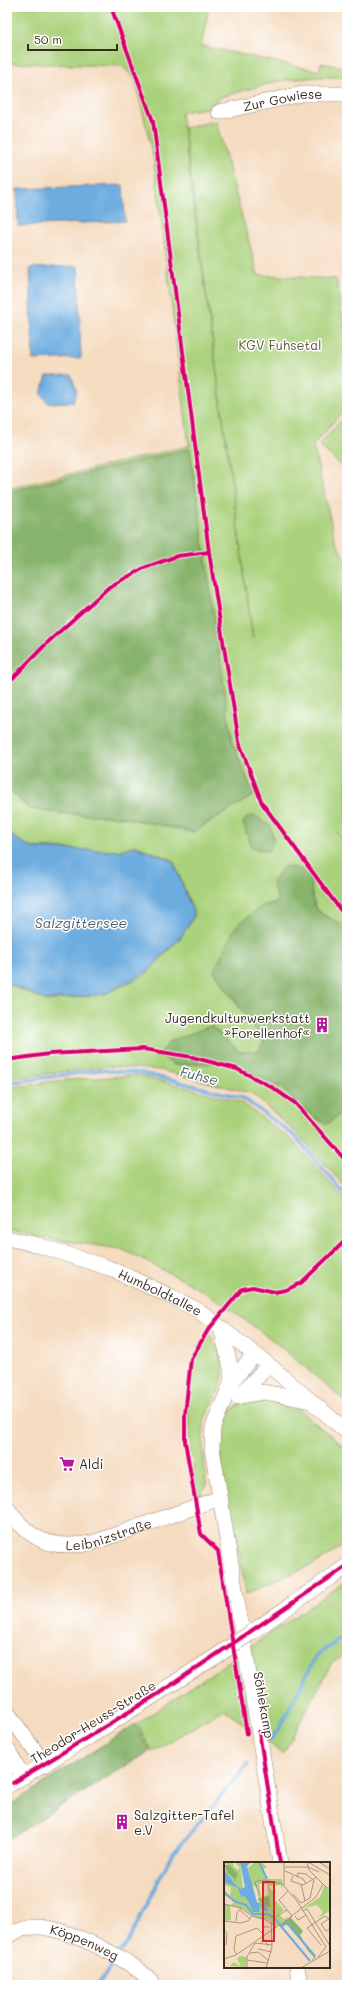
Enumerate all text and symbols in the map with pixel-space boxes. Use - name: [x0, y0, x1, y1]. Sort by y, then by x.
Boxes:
- scale bar: [28, 26, 117, 52]
- text: 50 m: [34, 31, 62, 47]
- street label: Zur Gowiese: [241, 85, 322, 115]
- park label: KGV Fuhsetal: [238, 336, 322, 353]
- water label: Salzgittersee: [35, 913, 127, 932]
- place label: Jugendkulturwerkstatt »Forellenhof«: [165, 1009, 310, 1041]
- building icon: Jugendkulturwerkstatt »Forellenhof«: [313, 1016, 331, 1034]
- water label: Fuhse: [178, 1062, 220, 1089]
- street label: Humboldtallee: [116, 1264, 205, 1319]
- supermarket icon: Aldi: [58, 1455, 76, 1473]
- place label: Aldi: [79, 1455, 104, 1472]
- street label: Leibnizstraße: [66, 1514, 154, 1553]
- street label: Söhlekamp: [250, 1670, 279, 1739]
- street label: Theodor-Heuss-Straße: [27, 1676, 159, 1767]
- place label: Salzgitter-Tafel e.V: [134, 1806, 235, 1838]
- building icon: Salzgitter-Tafel e.V: [113, 1813, 131, 1831]
- inset map: [224, 1862, 330, 1968]
- street label: Köppenweg: [49, 1920, 122, 1964]

